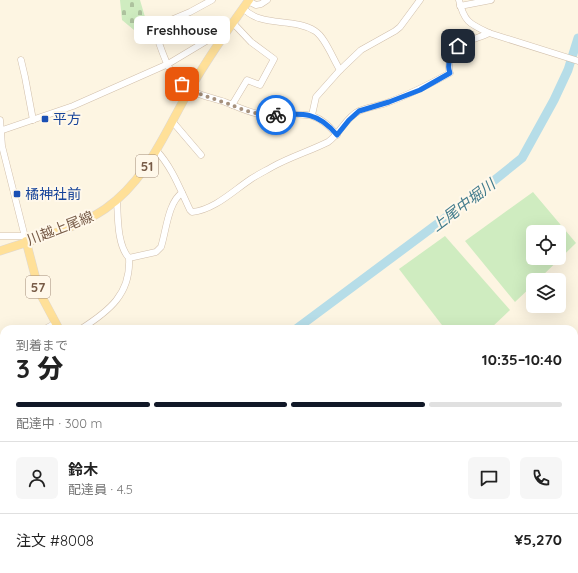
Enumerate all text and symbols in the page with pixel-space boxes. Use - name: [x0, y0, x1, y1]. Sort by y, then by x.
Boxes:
- callout: Freshhouse: [134, 16, 230, 44]
- text: Freshhouse: [146, 22, 218, 38]
- pin: [441, 29, 475, 63]
- icon: home: [447, 35, 469, 57]
- pin: [165, 67, 199, 101]
- icon: bag: [171, 73, 193, 95]
- courier: [256, 95, 296, 135]
- icon: bike: [265, 104, 287, 126]
- place label: 平方: [53, 110, 81, 128]
- marker: 平方: [40, 114, 50, 124]
- road number: 51: [136, 155, 158, 177]
- water label: 上尾中堀川: [427, 174, 500, 235]
- place label: 橘神社前: [25, 185, 81, 203]
- marker: 橘神社前: [12, 189, 22, 199]
- street label: 川越上尾線: [24, 207, 96, 249]
- map controls: [526, 225, 566, 313]
- button: locate: [526, 225, 566, 265]
- button: layers: [526, 273, 566, 313]
- road number: 57: [26, 276, 50, 298]
- text: 到着まで: [16, 337, 68, 353]
- text: 10:35–10:40: [482, 350, 562, 369]
- text: 3 分: [16, 352, 63, 385]
- text: 配達中 · 300 m: [16, 415, 102, 431]
- button: person: [16, 457, 58, 499]
- button: chat: [468, 457, 510, 499]
- button: phone: [520, 457, 562, 499]
- text: 鈴木: [68, 460, 98, 479]
- text: 配達員 · 4.5: [68, 481, 133, 497]
- text: ¥5,270: [514, 530, 562, 549]
- text: 注文 #8008: [16, 531, 94, 550]

